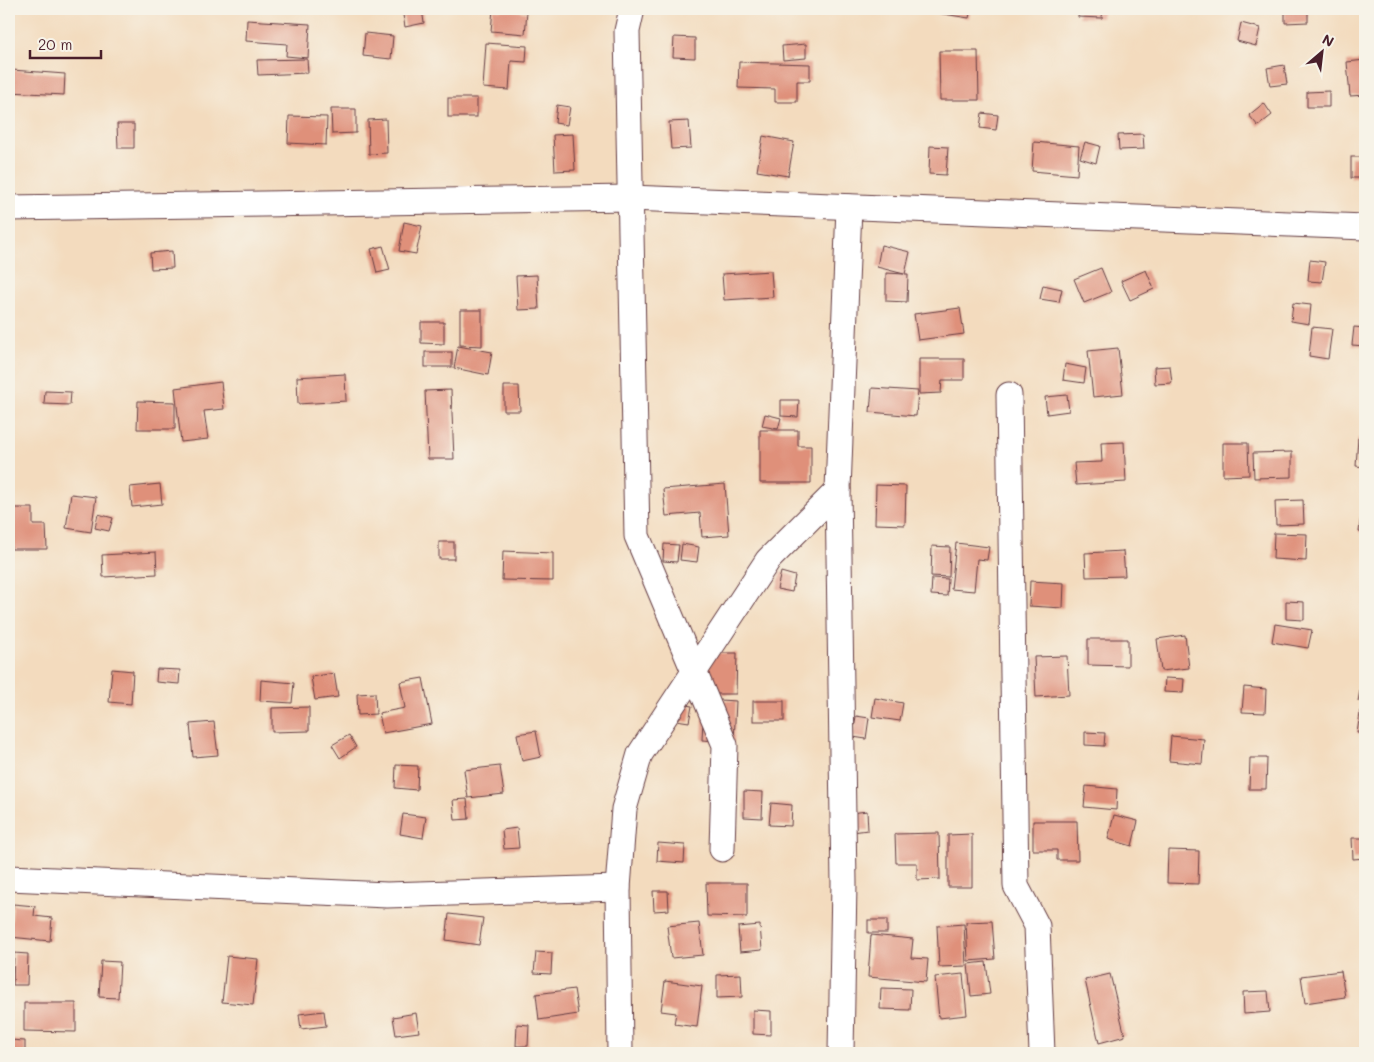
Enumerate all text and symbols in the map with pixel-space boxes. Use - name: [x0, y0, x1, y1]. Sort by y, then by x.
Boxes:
- scale bar: [30, 28, 101, 60]
- north arrow: [1296, 28, 1346, 78]
- text: N: [1319, 29, 1337, 51]
- text: 20 m: [38, 34, 72, 54]

